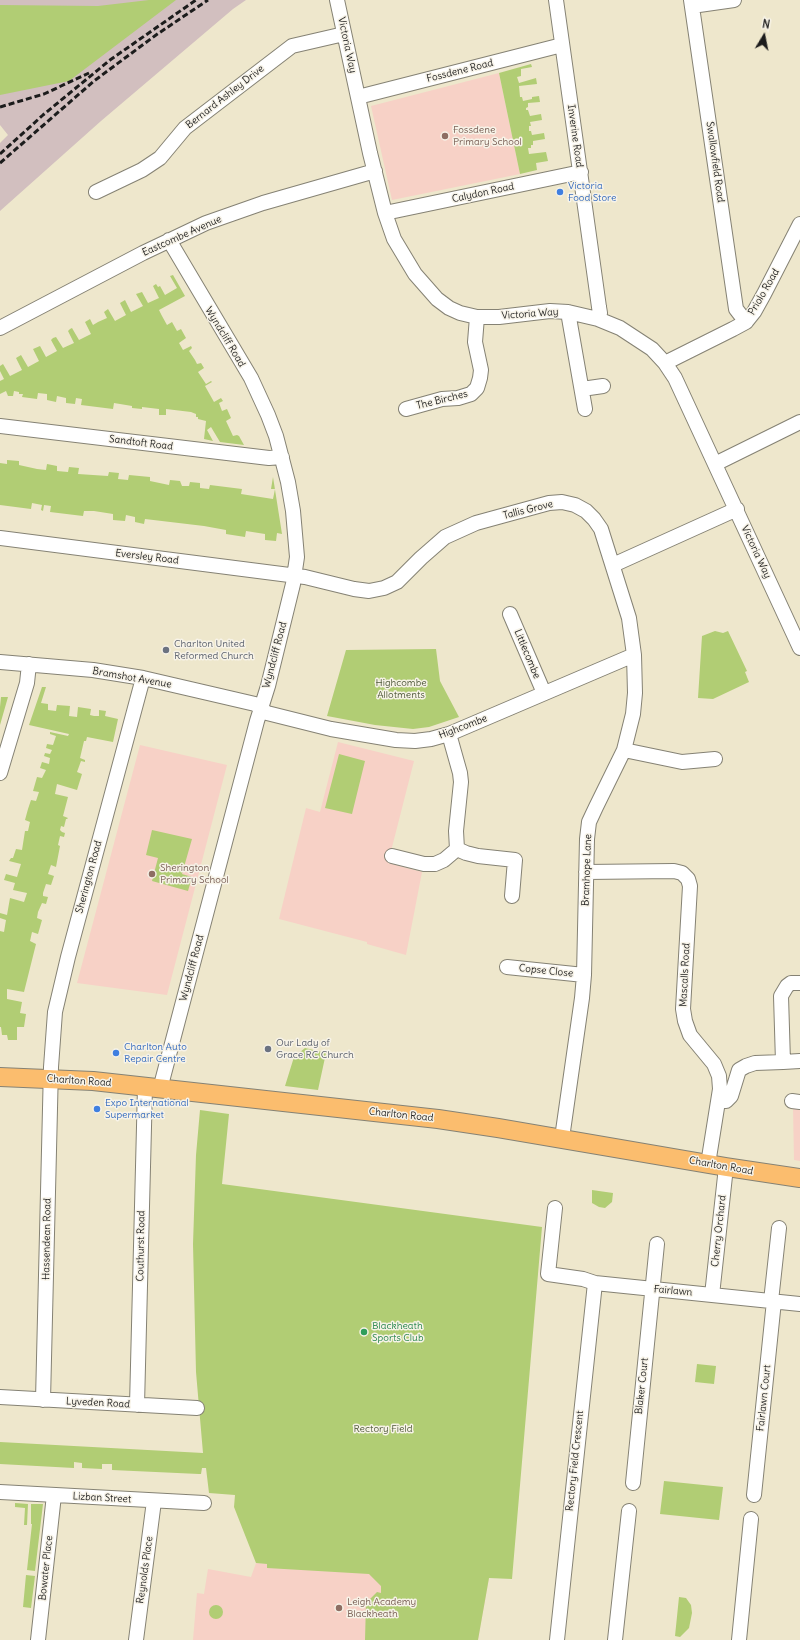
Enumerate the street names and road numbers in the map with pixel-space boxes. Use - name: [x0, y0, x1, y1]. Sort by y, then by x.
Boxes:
- street label: Victoria Way: [335, 16, 359, 74]
- street label: Fossdene Road: [425, 57, 495, 85]
- street label: Bernard Ashley Drive: [184, 63, 266, 131]
- street label: Inverine Road: [565, 104, 585, 168]
- street label: Swallowfield Road: [703, 121, 727, 203]
- street label: Calydon Road: [451, 181, 515, 205]
- street label: Eastcombe Avenue: [140, 213, 224, 259]
- street label: Priolo Road: [746, 267, 782, 317]
- street label: Wyndcliff Road: [202, 305, 248, 369]
- street label: Victoria Way: [501, 306, 559, 322]
- street label: The Birches: [415, 388, 469, 412]
- street label: Sandtoft Road: [108, 433, 174, 453]
- street label: Tallis Grove: [502, 498, 554, 522]
- street label: Victoria Way: [739, 524, 773, 580]
- street label: Eversley Road: [115, 547, 179, 567]
- street label: Wyndcliff Road: [260, 621, 290, 689]
- street label: Littlecombe: [511, 628, 543, 680]
- street label: Bramshot Avenue: [91, 665, 173, 691]
- street label: Highcombe: [437, 712, 489, 742]
- street label: Bramhope Lane: [580, 834, 594, 906]
- street label: Sherington Road: [73, 839, 105, 915]
- street label: Wyndcliff Road: [177, 934, 207, 1002]
- street label: Mascalls Road: [677, 943, 693, 1007]
- street label: Copse Close: [518, 962, 574, 980]
- street label: Charlton Road: [46, 1073, 112, 1089]
- street label: Charlton Road: [368, 1106, 434, 1124]
- street label: Charlton Road: [688, 1154, 754, 1178]
- street label: Cherry Orchard: [709, 1195, 729, 1267]
- street label: Hassendean Road: [40, 1198, 54, 1280]
- street label: Couthurst Road: [134, 1211, 148, 1281]
- street label: Fairlawn: [653, 1283, 693, 1299]
- street label: Blaker Court: [633, 1357, 651, 1415]
- street label: Fairlawn Court: [755, 1364, 773, 1432]
- street label: Lyveden Road: [66, 1395, 130, 1411]
- street label: Rectory Field Crescent: [564, 1410, 586, 1512]
- street label: Lizban Street: [72, 1490, 132, 1506]
- street label: Bowater Place: [37, 1535, 55, 1601]
- street label: Reynolds Place: [134, 1536, 156, 1604]

